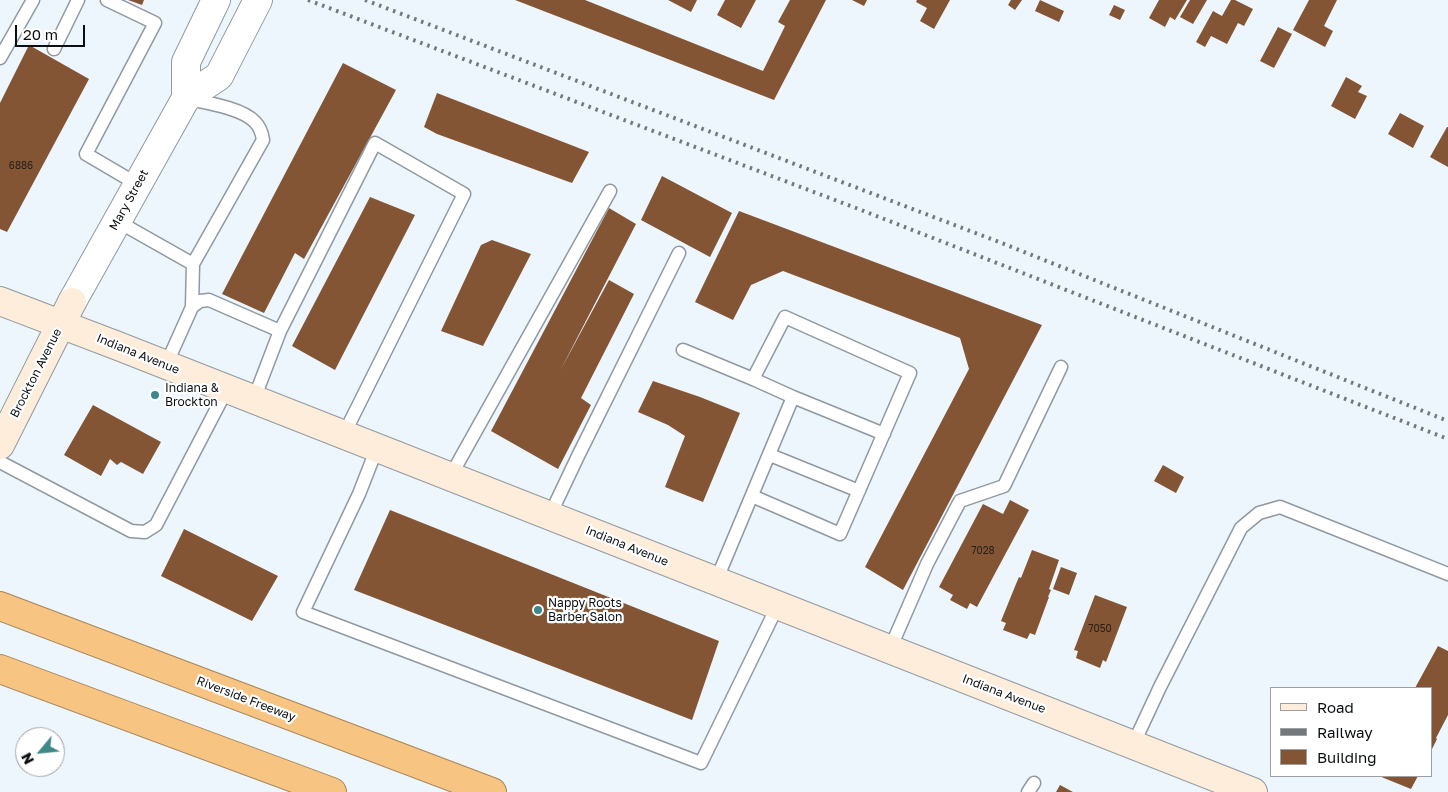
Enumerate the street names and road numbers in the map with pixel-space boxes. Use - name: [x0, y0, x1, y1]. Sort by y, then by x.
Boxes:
- street label: Mary Street: [106, 167, 152, 233]
- street label: Brockton Avenue: [7, 326, 65, 420]
- street label: Indiana Avenue: [94, 331, 182, 377]
- street label: Indiana Avenue: [583, 523, 671, 569]
- street label: Indiana Avenue: [960, 672, 1048, 716]
- street label: Riverside Freeway: [195, 674, 297, 724]

